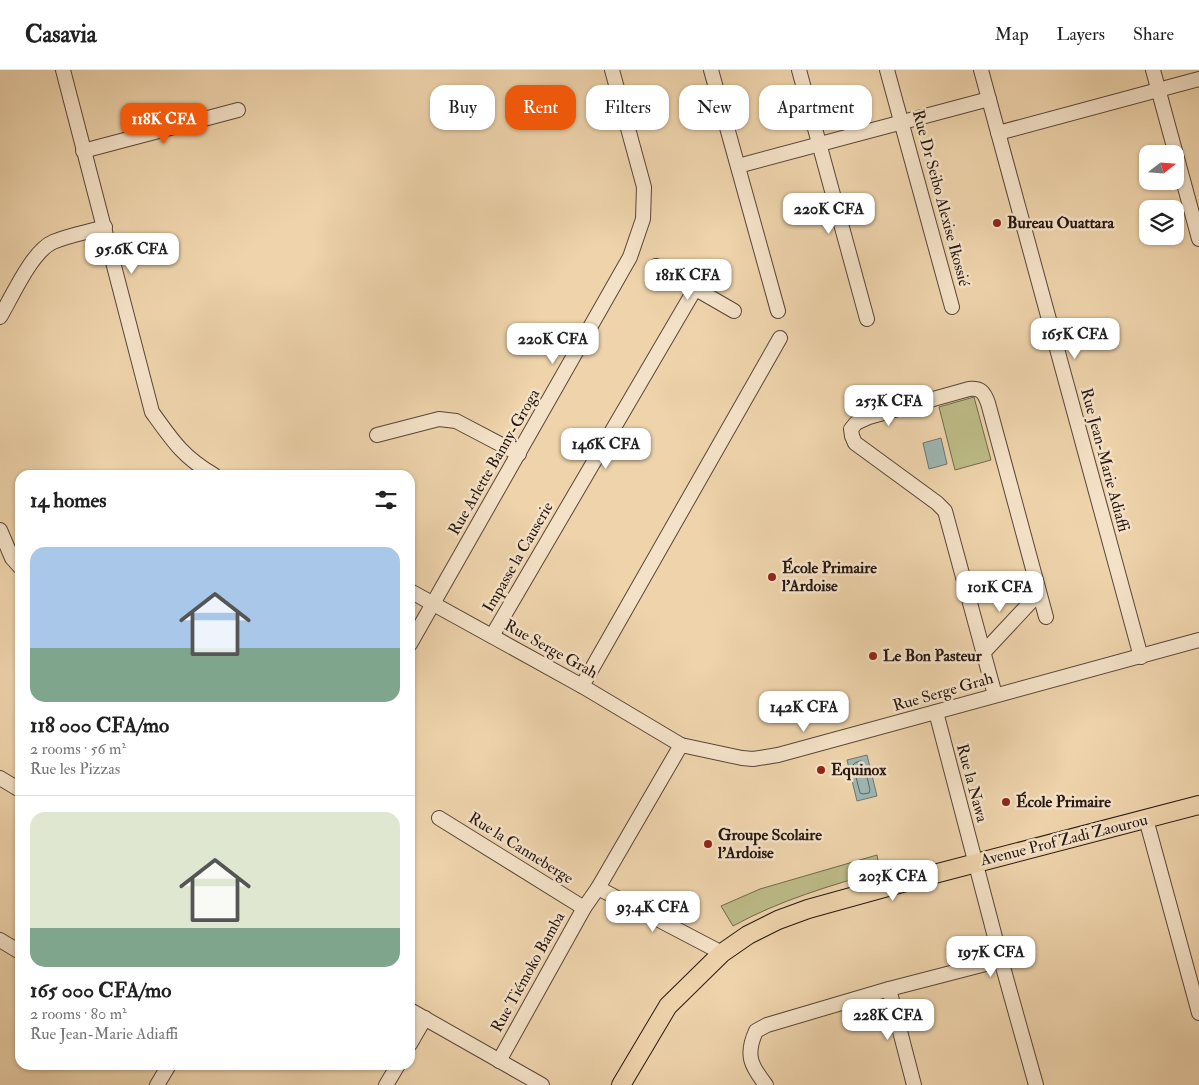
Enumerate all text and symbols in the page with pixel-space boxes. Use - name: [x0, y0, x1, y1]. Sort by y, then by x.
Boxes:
- text: Casavia: [25, 19, 97, 50]
- text: Map: [995, 23, 1029, 46]
- text: Layers: [1057, 23, 1105, 46]
- text: Share: [1133, 23, 1174, 46]
- chip: Buy: [430, 85, 495, 130]
- chip: Rent: [505, 85, 576, 130]
- chip: Filters: [586, 85, 669, 130]
- chip: New: [679, 85, 749, 130]
- chip: Apartment: [759, 85, 872, 130]
- pin: 118K CFA: [112, 102, 216, 145]
- street label: Rue Dr Seibo Alexise Ikossié: [908, 108, 974, 289]
- text: 118K CFA: [132, 109, 196, 129]
- north arrow: [1139, 145, 1184, 190]
- map controls: [1139, 145, 1184, 245]
- pin: 220K CFA: [777, 192, 881, 235]
- text: 220K CFA: [794, 199, 864, 219]
- button: layers: [1139, 200, 1184, 245]
- place label: Bureau Ouattara: [1007, 213, 1114, 233]
- marker: Bureau Ouattara: [991, 217, 1003, 229]
- pin: 95.6K CFA: [75, 232, 189, 275]
- text: 95.6K CFA: [96, 239, 168, 259]
- pin: 181K CFA: [636, 258, 740, 301]
- text: 181K CFA: [656, 265, 720, 285]
- pin: 165K CFA: [1023, 318, 1127, 360]
- pin: 220K CFA: [501, 322, 605, 365]
- text: 165K CFA: [1042, 324, 1108, 344]
- text: 220K CFA: [518, 329, 588, 349]
- pin: 253K CFA: [837, 384, 941, 427]
- street label: Rue Arlette Banny-Groga: [444, 385, 544, 539]
- street label: Rue Jean-Marie Adiaffi: [1075, 386, 1134, 534]
- text: 253K CFA: [855, 391, 923, 411]
- pin: 146K CFA: [554, 428, 658, 470]
- text: 146K CFA: [572, 434, 640, 454]
- icon: filters: [372, 486, 400, 514]
- text: 14 homes: [30, 487, 107, 514]
- street label: Impasse la Causerie: [478, 498, 559, 616]
- place label: École Primaire l'Ardoise: [781, 557, 877, 596]
- pin: 101K CFA: [948, 570, 1052, 613]
- marker: École Primaire l'Ardoise: [766, 571, 778, 583]
- text: 101K CFA: [967, 577, 1033, 597]
- icon: home: [170, 579, 260, 669]
- street label: Rue Serge Grah: [501, 615, 602, 683]
- place label: Le Bon Pasteur: [883, 646, 983, 666]
- marker: Le Bon Pasteur: [867, 650, 879, 662]
- street label: Rue Serge Grah: [891, 668, 996, 716]
- pin: 142K CFA: [752, 690, 856, 733]
- text: 142K CFA: [770, 697, 838, 717]
- text: 118 000 CFA/mo: [30, 712, 169, 739]
- text: 2 rooms · 56 m²: [30, 739, 126, 759]
- street label: Rue la Nawa: [952, 742, 992, 825]
- text: Rue les Pizzas: [30, 759, 120, 779]
- place label: Equinox: [831, 760, 887, 781]
- marker: Equinox: [815, 764, 827, 776]
- place label: École Primaire: [1016, 791, 1111, 812]
- marker: École Primaire: [1000, 796, 1012, 808]
- street label: Rue la Canneberge: [465, 808, 577, 888]
- street label: Avenue Prof Zadi Zaourou: [977, 810, 1150, 871]
- place label: Groupe Scolaire l'Ardoise: [717, 825, 822, 863]
- marker: Groupe Scolaire l'Ardoise: [702, 838, 714, 850]
- icon: home: [170, 845, 260, 935]
- pin: 203K CFA: [841, 860, 945, 902]
- text: 203K CFA: [859, 866, 927, 886]
- pin: 93.4K CFA: [596, 890, 710, 933]
- text: 93.4K CFA: [617, 897, 689, 917]
- street label: Rue Tiémoko Bamba: [487, 908, 570, 1036]
- pin: 197K CFA: [939, 936, 1043, 978]
- text: 197K CFA: [957, 942, 1025, 962]
- text: 165 000 CFA/mo: [30, 977, 171, 1004]
- pin: 228K CFA: [836, 998, 940, 1041]
- text: 2 rooms · 80 m²: [30, 1004, 127, 1024]
- text: 228K CFA: [853, 1005, 923, 1025]
- text: Rue Jean-Marie Adiaffi: [30, 1024, 178, 1044]

